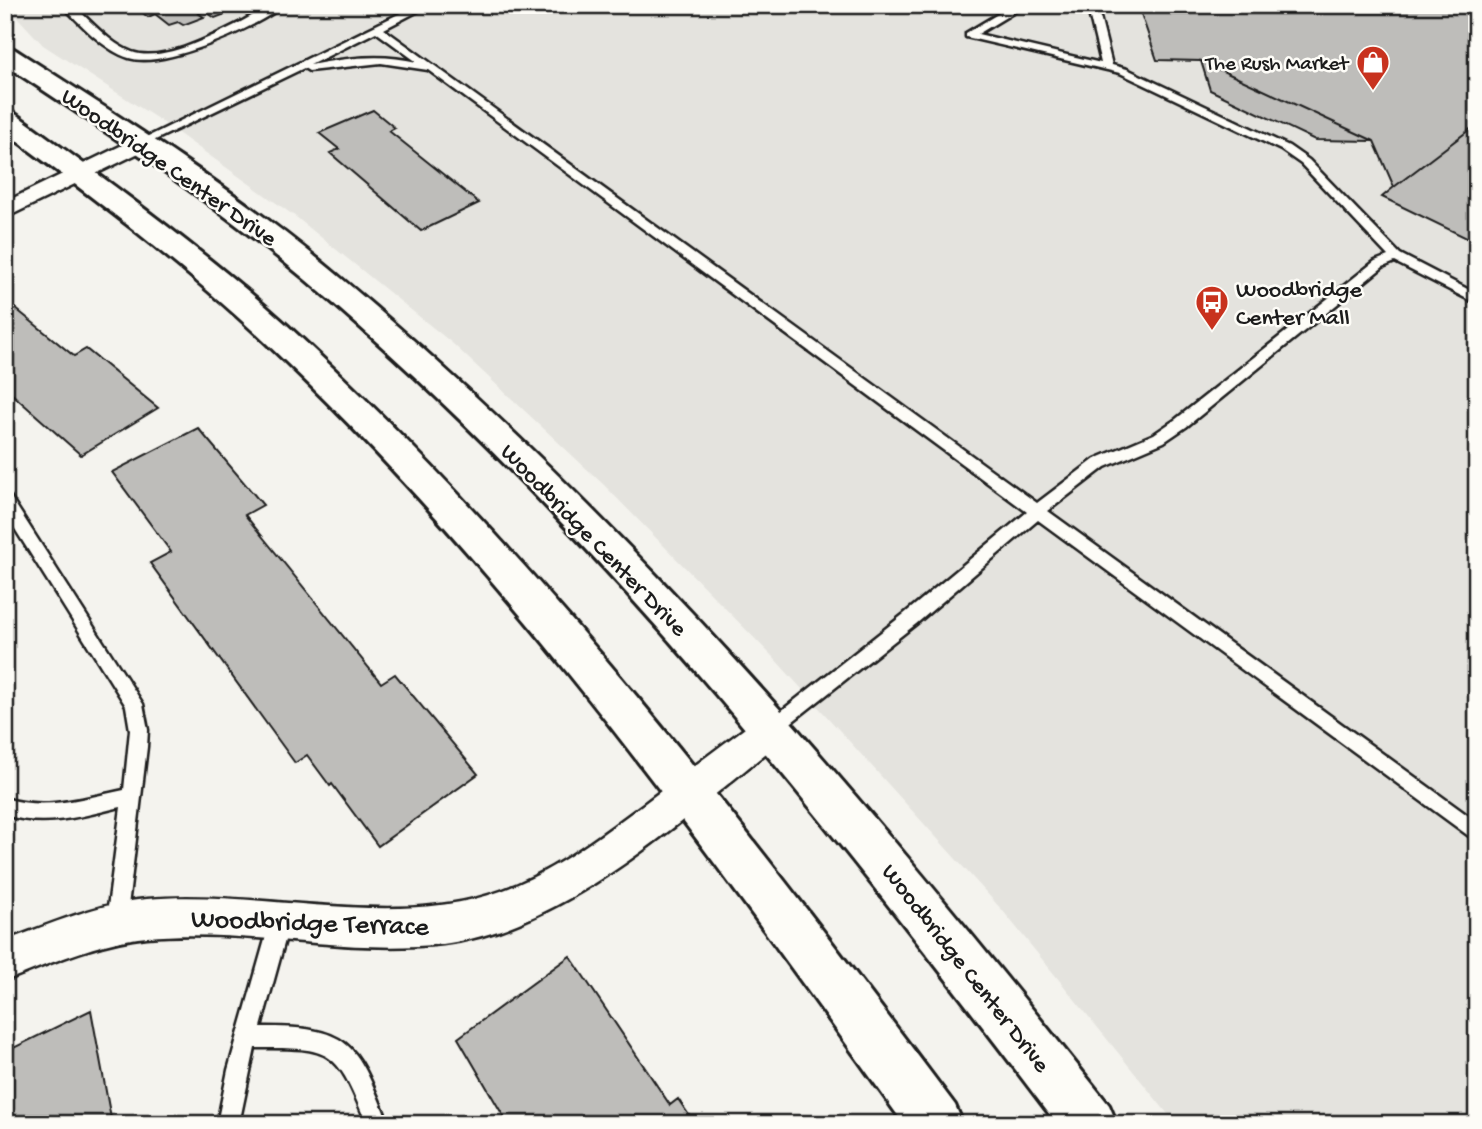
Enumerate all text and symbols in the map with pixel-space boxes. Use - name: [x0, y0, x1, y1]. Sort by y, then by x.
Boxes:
- shop icon: The Rush Market: [1354, 43, 1392, 92]
- place label: The Rush Market: [1205, 53, 1350, 78]
- street label: Woodbridge Center Drive: [54, 83, 282, 255]
- place label: Woodbridge Center Mall: [1236, 277, 1362, 334]
- bus stop icon: Woodbridge Center Mall: [1193, 283, 1231, 332]
- street label: Woodbridge Center Drive: [493, 439, 693, 644]
- street label: Woodbridge Center Drive: [874, 859, 1055, 1080]
- street label: Woodbridge Terrace: [190, 904, 430, 945]

